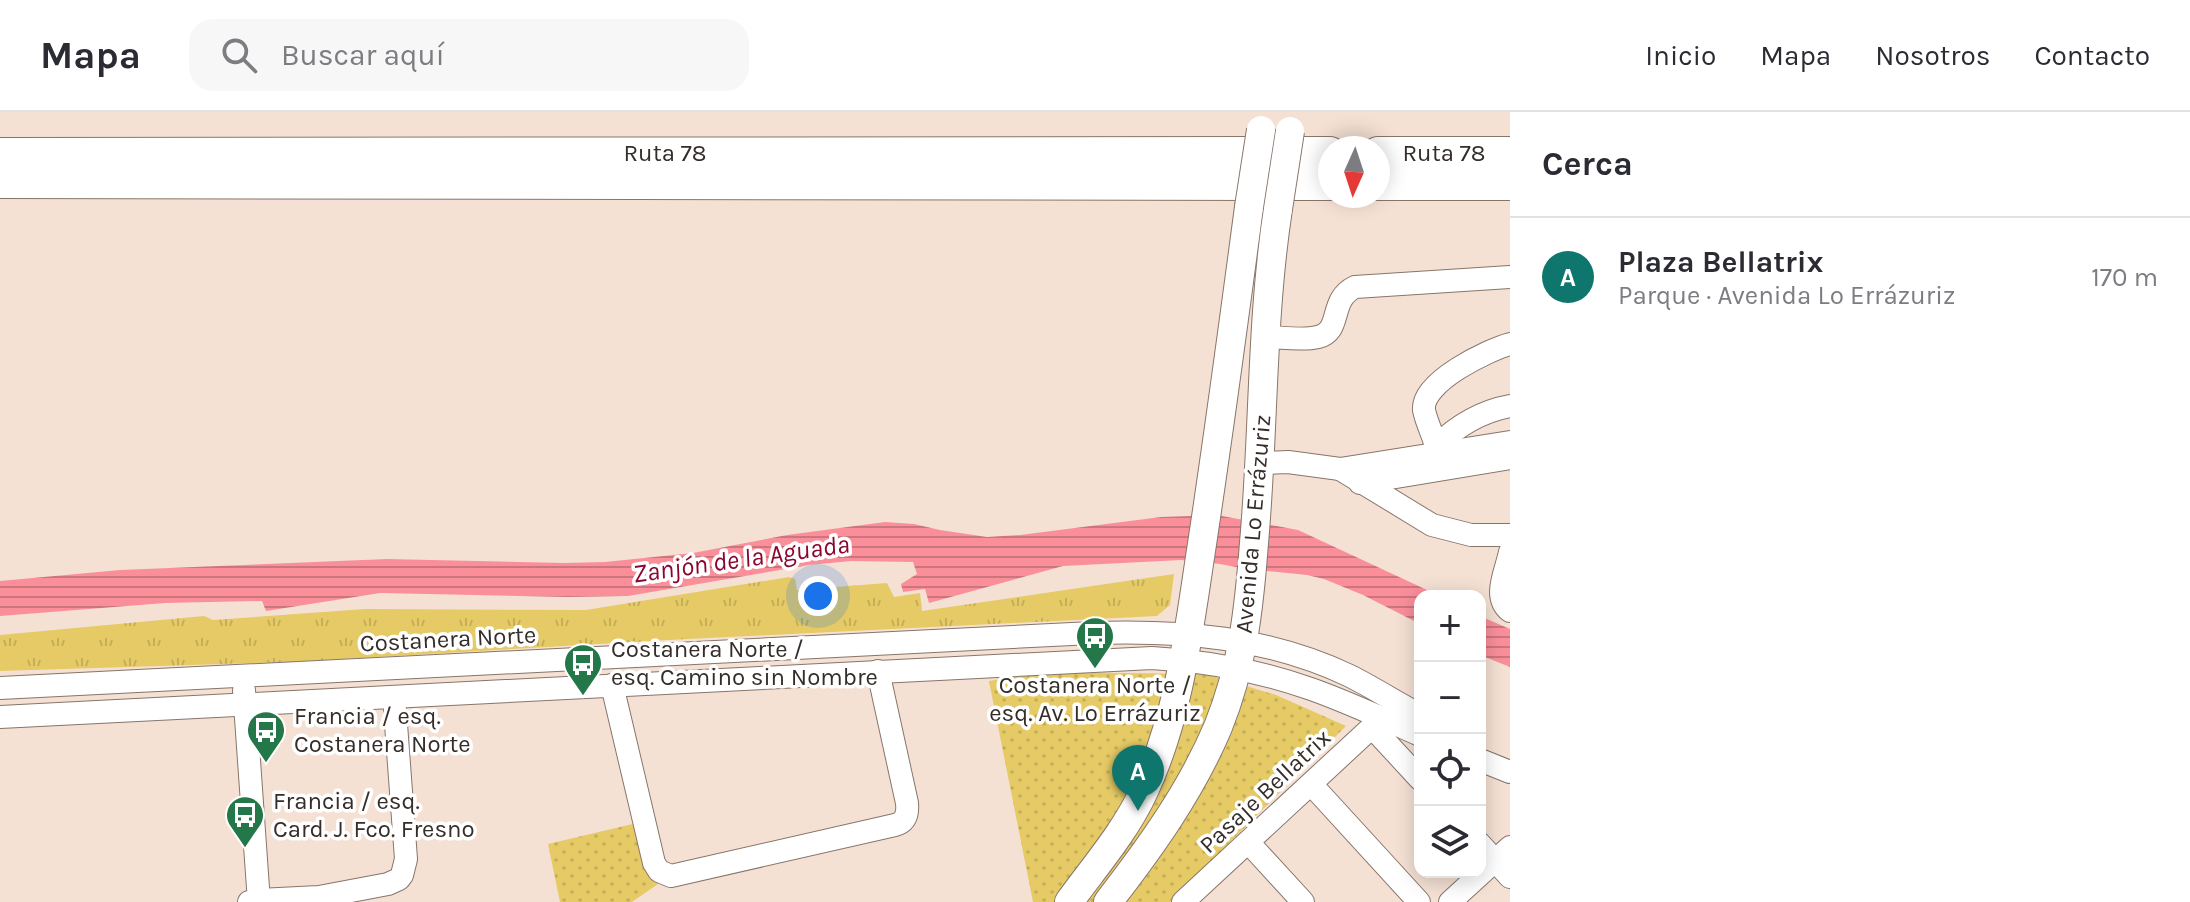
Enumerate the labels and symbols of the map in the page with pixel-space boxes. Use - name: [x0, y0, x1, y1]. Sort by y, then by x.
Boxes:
- north arrow: [1318, 136, 1390, 208]
- street label: Ruta 78: [623, 139, 707, 167]
- street label: Ruta 78: [1402, 139, 1486, 167]
- street label: Avenida Lo Errázuriz: [1229, 413, 1277, 635]
- water label: Zanjón de la Aguada: [631, 528, 851, 590]
- your location: [798, 576, 838, 616]
- bus stop icon: Costanera Norte / esq. Av. Lo Errázuriz: [1074, 615, 1116, 670]
- street label: Costanera Norte: [359, 620, 537, 658]
- place label: Costanera Norte / esq. Camino sin Nombre: [611, 635, 878, 691]
- bus stop icon: Costanera Norte / esq. Camino sin Nombre: [562, 642, 604, 697]
- place label: Costanera Norte / esq. Av. Lo Errázuriz: [989, 671, 1201, 727]
- place label: Francia / esq. Costanera Norte: [294, 702, 471, 758]
- bus stop icon: Francia / esq. Costanera Norte: [245, 709, 287, 764]
- street label: Pasaje Bellatrix: [1194, 723, 1336, 859]
- pin: A: [1112, 745, 1164, 811]
- place label: Francia / esq. Card. J. Fco. Fresno: [273, 787, 475, 843]
- bus stop icon: Francia / esq. Card. J. Fco. Fresno: [224, 794, 266, 849]

